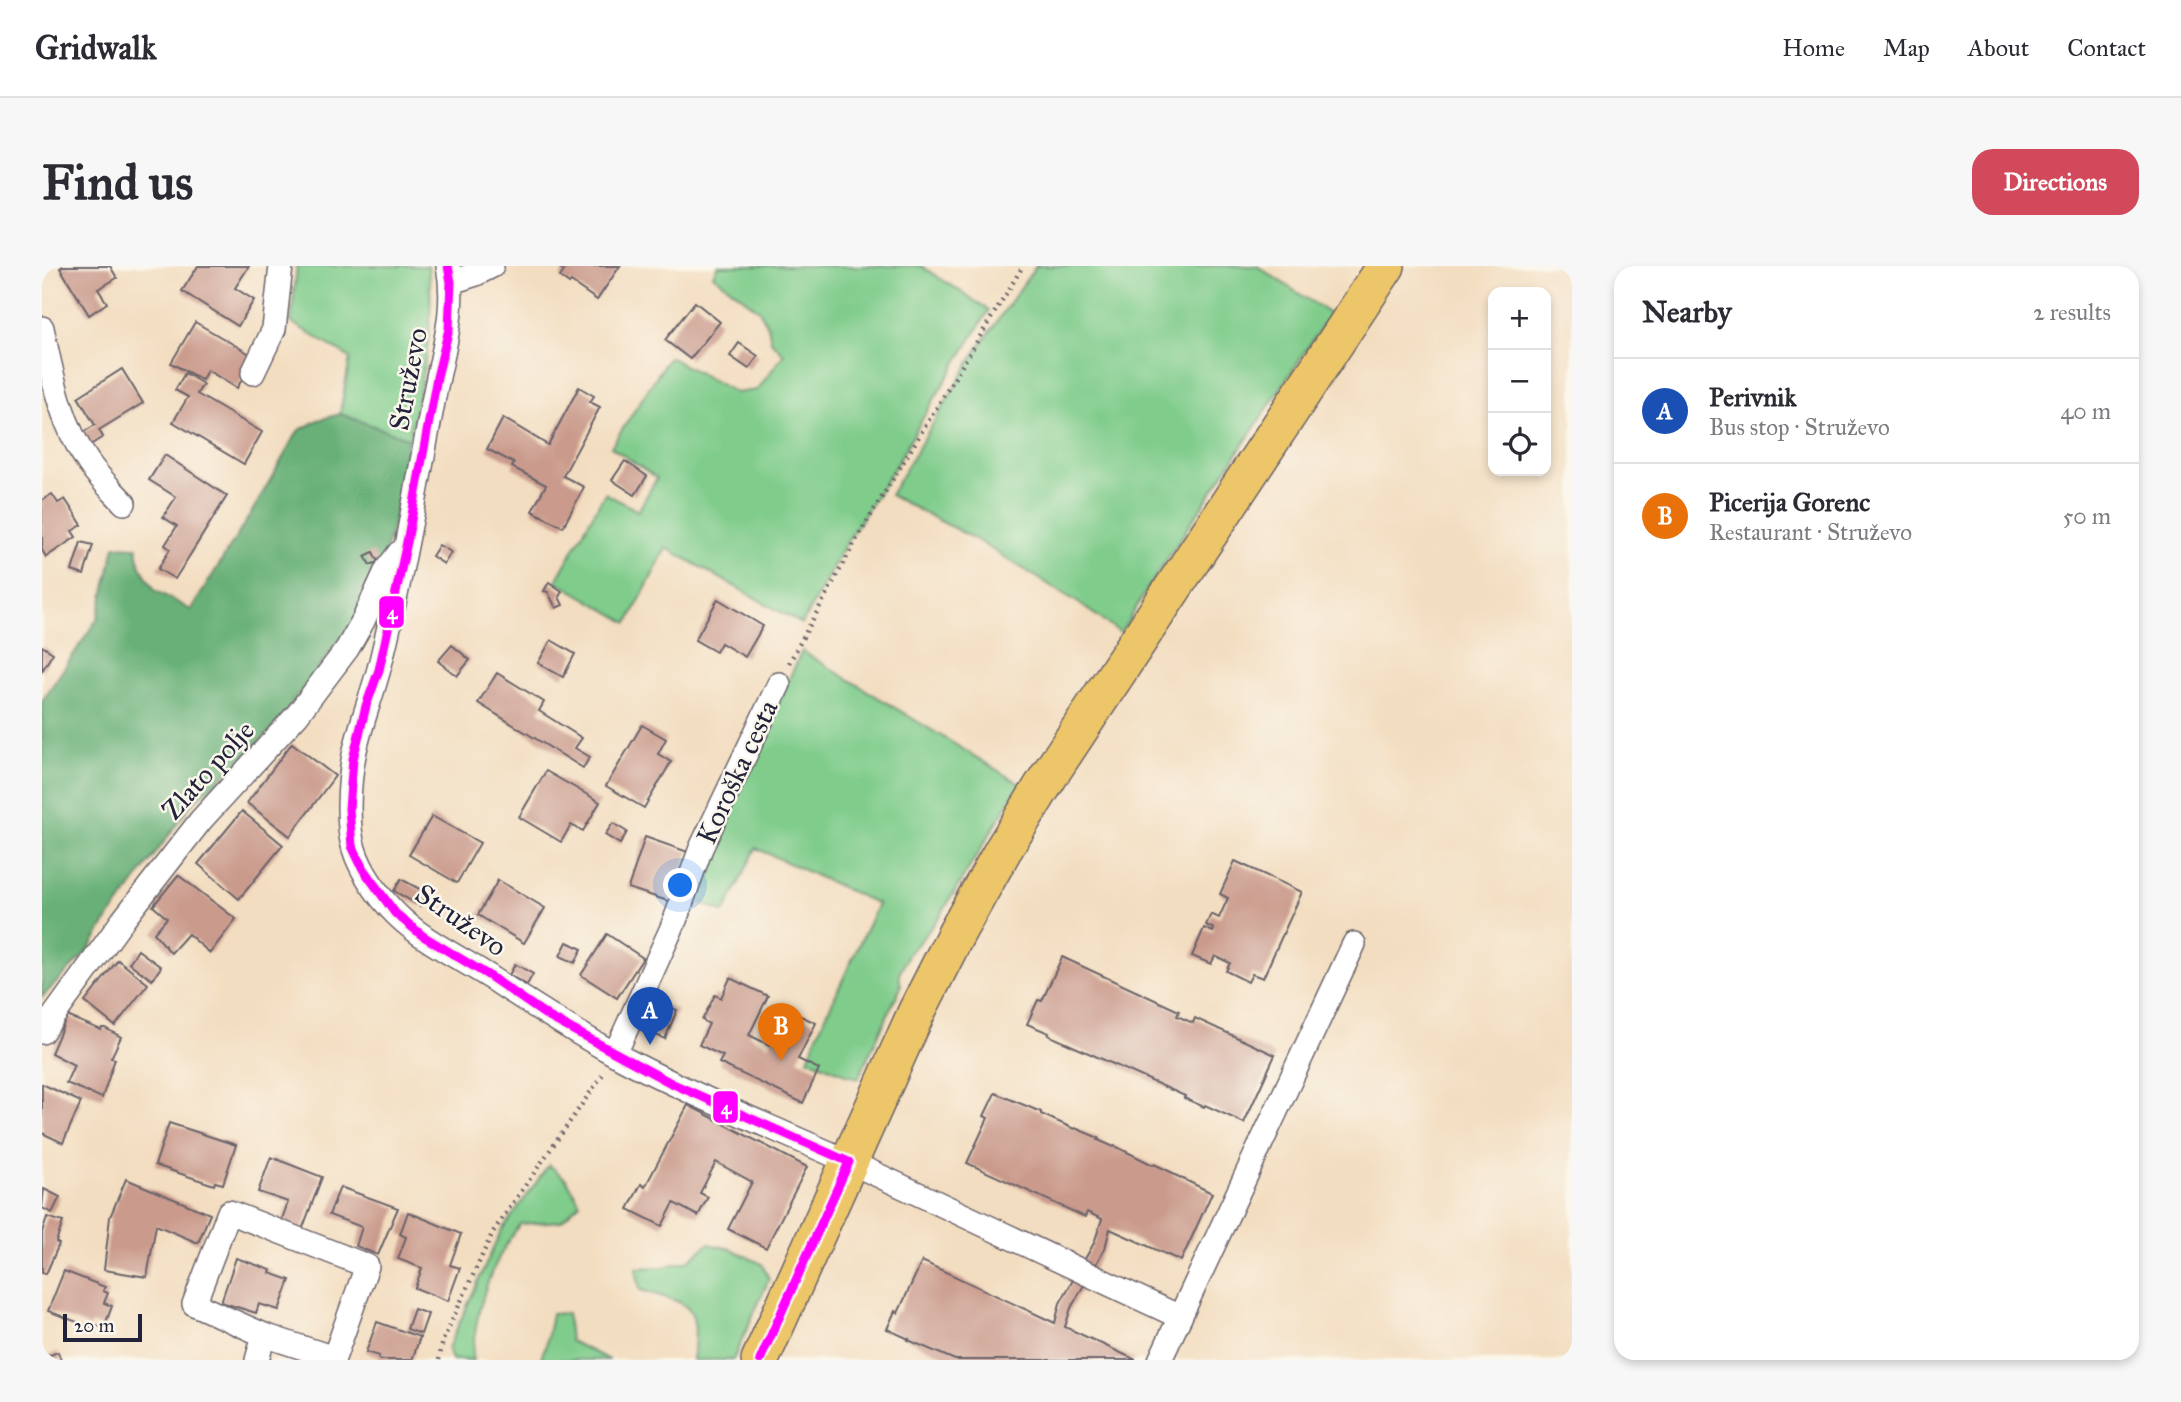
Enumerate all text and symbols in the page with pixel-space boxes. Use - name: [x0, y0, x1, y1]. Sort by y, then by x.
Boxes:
- text: Gridwalk: [35, 28, 157, 68]
- text: Home: [1782, 33, 1845, 63]
- text: Map: [1883, 33, 1930, 63]
- text: About: [1968, 33, 2029, 63]
- text: Contact: [2067, 33, 2146, 63]
- button: Directions: [1972, 149, 2139, 215]
- text: Find us: [42, 153, 193, 212]
- map controls: [1488, 287, 1551, 476]
- button: +: [1488, 287, 1551, 350]
- text: Nearby: [1642, 294, 1732, 330]
- text: 2 results: [2033, 298, 2111, 326]
- street label: Struževo: [381, 325, 435, 433]
- button: −: [1488, 350, 1551, 413]
- text: Perivnik: [1709, 381, 1797, 413]
- text: A: [1657, 397, 1673, 425]
- text: 40 m: [2061, 397, 2111, 425]
- button: locate: [1488, 413, 1551, 476]
- text: Bus stop · Struževo: [1709, 413, 1890, 441]
- text: Picerija Gorenc: [1709, 486, 1870, 518]
- text: B: [1657, 502, 1673, 530]
- text: 50 m: [2063, 502, 2111, 530]
- text: Restaurant · Struževo: [1709, 518, 1912, 546]
- line badge: 4: [378, 595, 405, 629]
- text: 4: [387, 601, 399, 625]
- street label: Koroška cesta: [688, 694, 786, 850]
- street label: Zlato polje: [154, 713, 262, 827]
- your location: [663, 868, 697, 902]
- street label: Struževo: [409, 876, 513, 964]
- pin: A: [627, 987, 673, 1045]
- pin: B: [758, 1003, 804, 1061]
- line badge: 4: [712, 1090, 739, 1124]
- text: 4: [721, 1096, 733, 1120]
- scale bar: [63, 1311, 142, 1343]
- text: 20 m: [74, 1314, 115, 1337]

